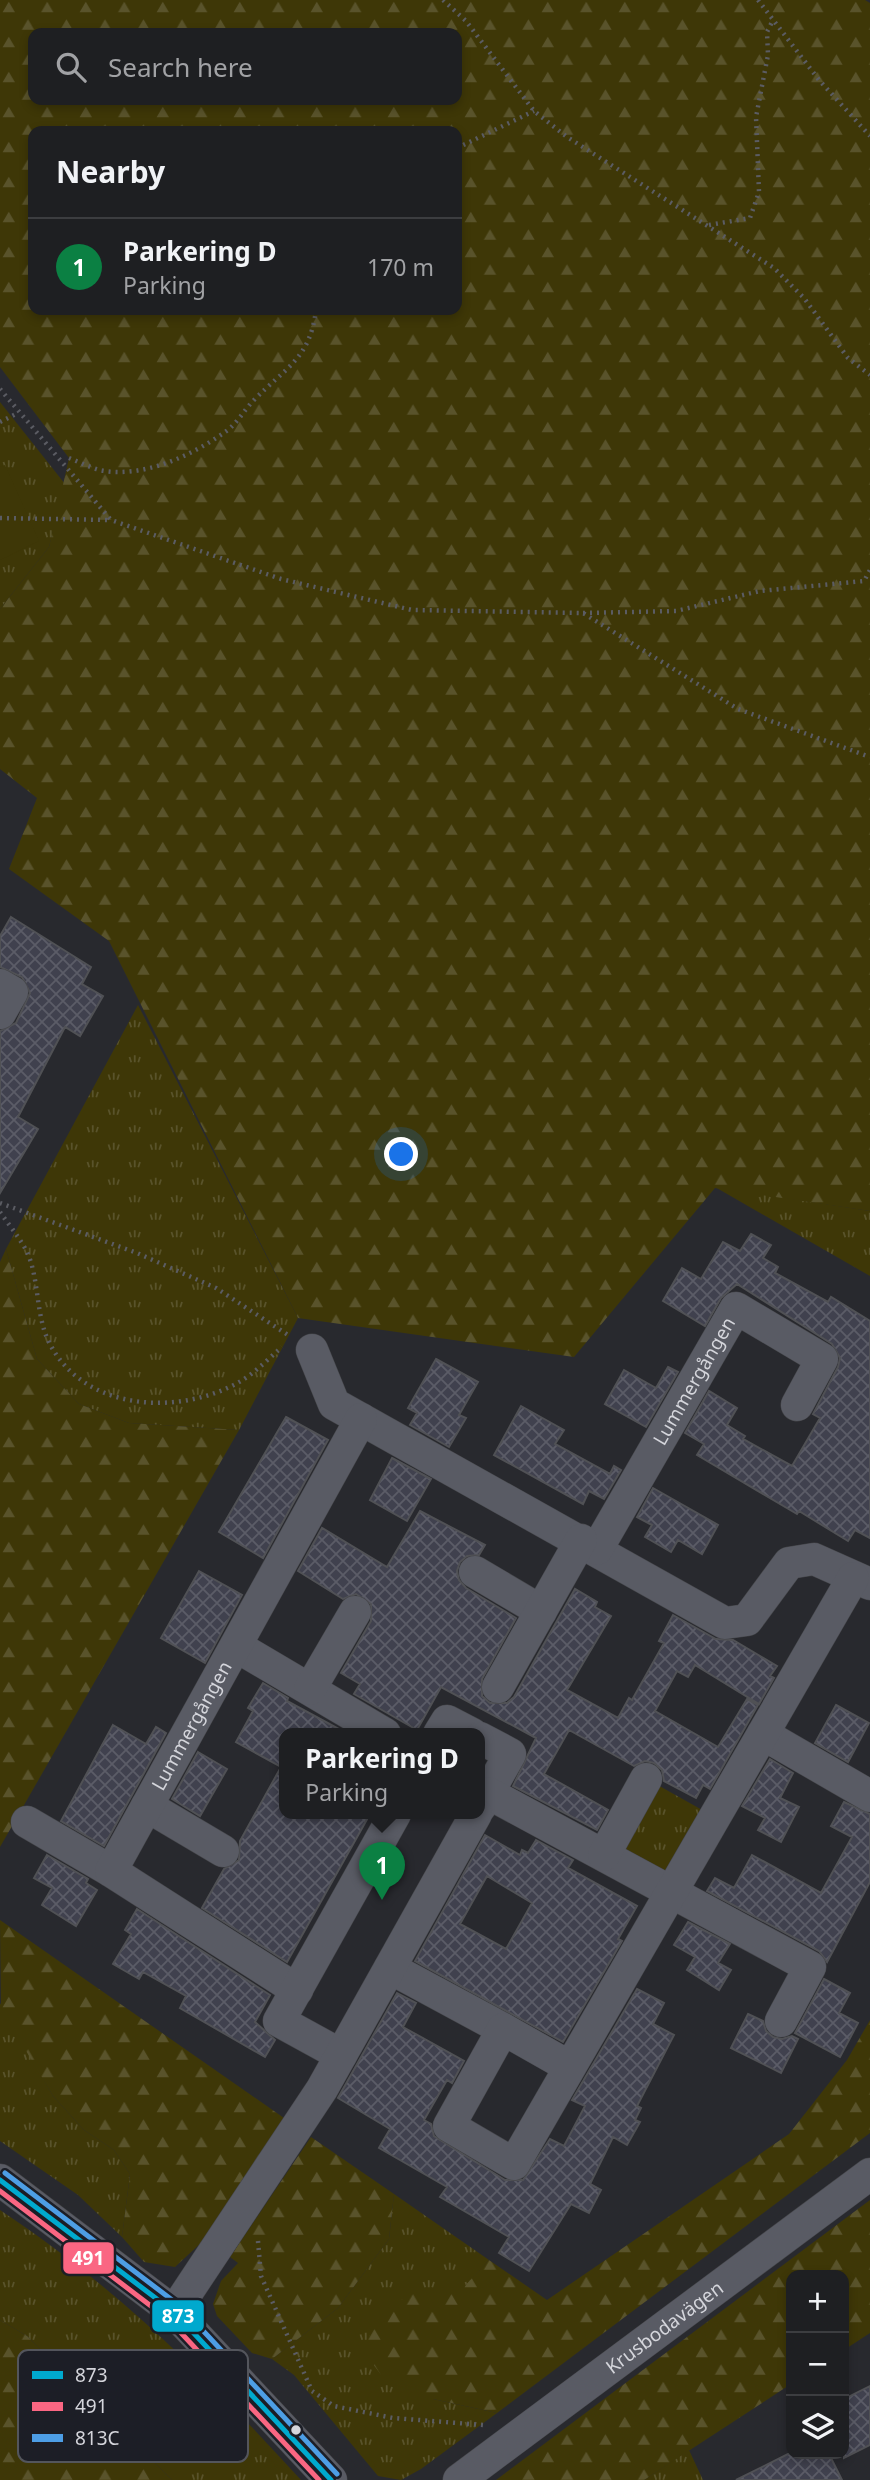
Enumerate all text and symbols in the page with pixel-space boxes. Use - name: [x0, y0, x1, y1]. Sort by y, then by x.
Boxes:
- search box: [28, 28, 462, 105]
- icon: search: [52, 48, 90, 86]
- text: Search here: [108, 49, 253, 85]
- text: Nearby: [56, 151, 165, 192]
- text: Parkering D: [123, 233, 277, 269]
- text: 1: [72, 251, 86, 283]
- text: 170 m: [367, 251, 434, 283]
- text: Parking: [123, 269, 206, 301]
- your location: [384, 1137, 418, 1171]
- street label: Lummergången: [647, 1312, 741, 1450]
- street label: Lummergången: [145, 1656, 238, 1795]
- popup: [279, 1728, 485, 1819]
- text: Parkering D: [305, 1740, 459, 1776]
- text: Parking: [305, 1776, 388, 1808]
- pin: 1: [359, 1842, 405, 1900]
- line badge: 491: [62, 2241, 115, 2275]
- text: 491: [72, 2245, 104, 2271]
- map controls: [786, 2270, 849, 2459]
- button: +: [786, 2270, 849, 2333]
- street label: Krusbodavägen: [600, 2275, 728, 2380]
- line badge: 873: [151, 2299, 205, 2333]
- text: 873: [162, 2303, 194, 2329]
- button: −: [786, 2333, 849, 2396]
- legend: [18, 2350, 248, 2462]
- text: 873: [75, 2362, 108, 2388]
- text: 491: [75, 2393, 108, 2419]
- button: layers: [786, 2396, 849, 2459]
- unlabelled marker: [289, 2423, 303, 2437]
- text: 813C: [75, 2425, 120, 2451]

